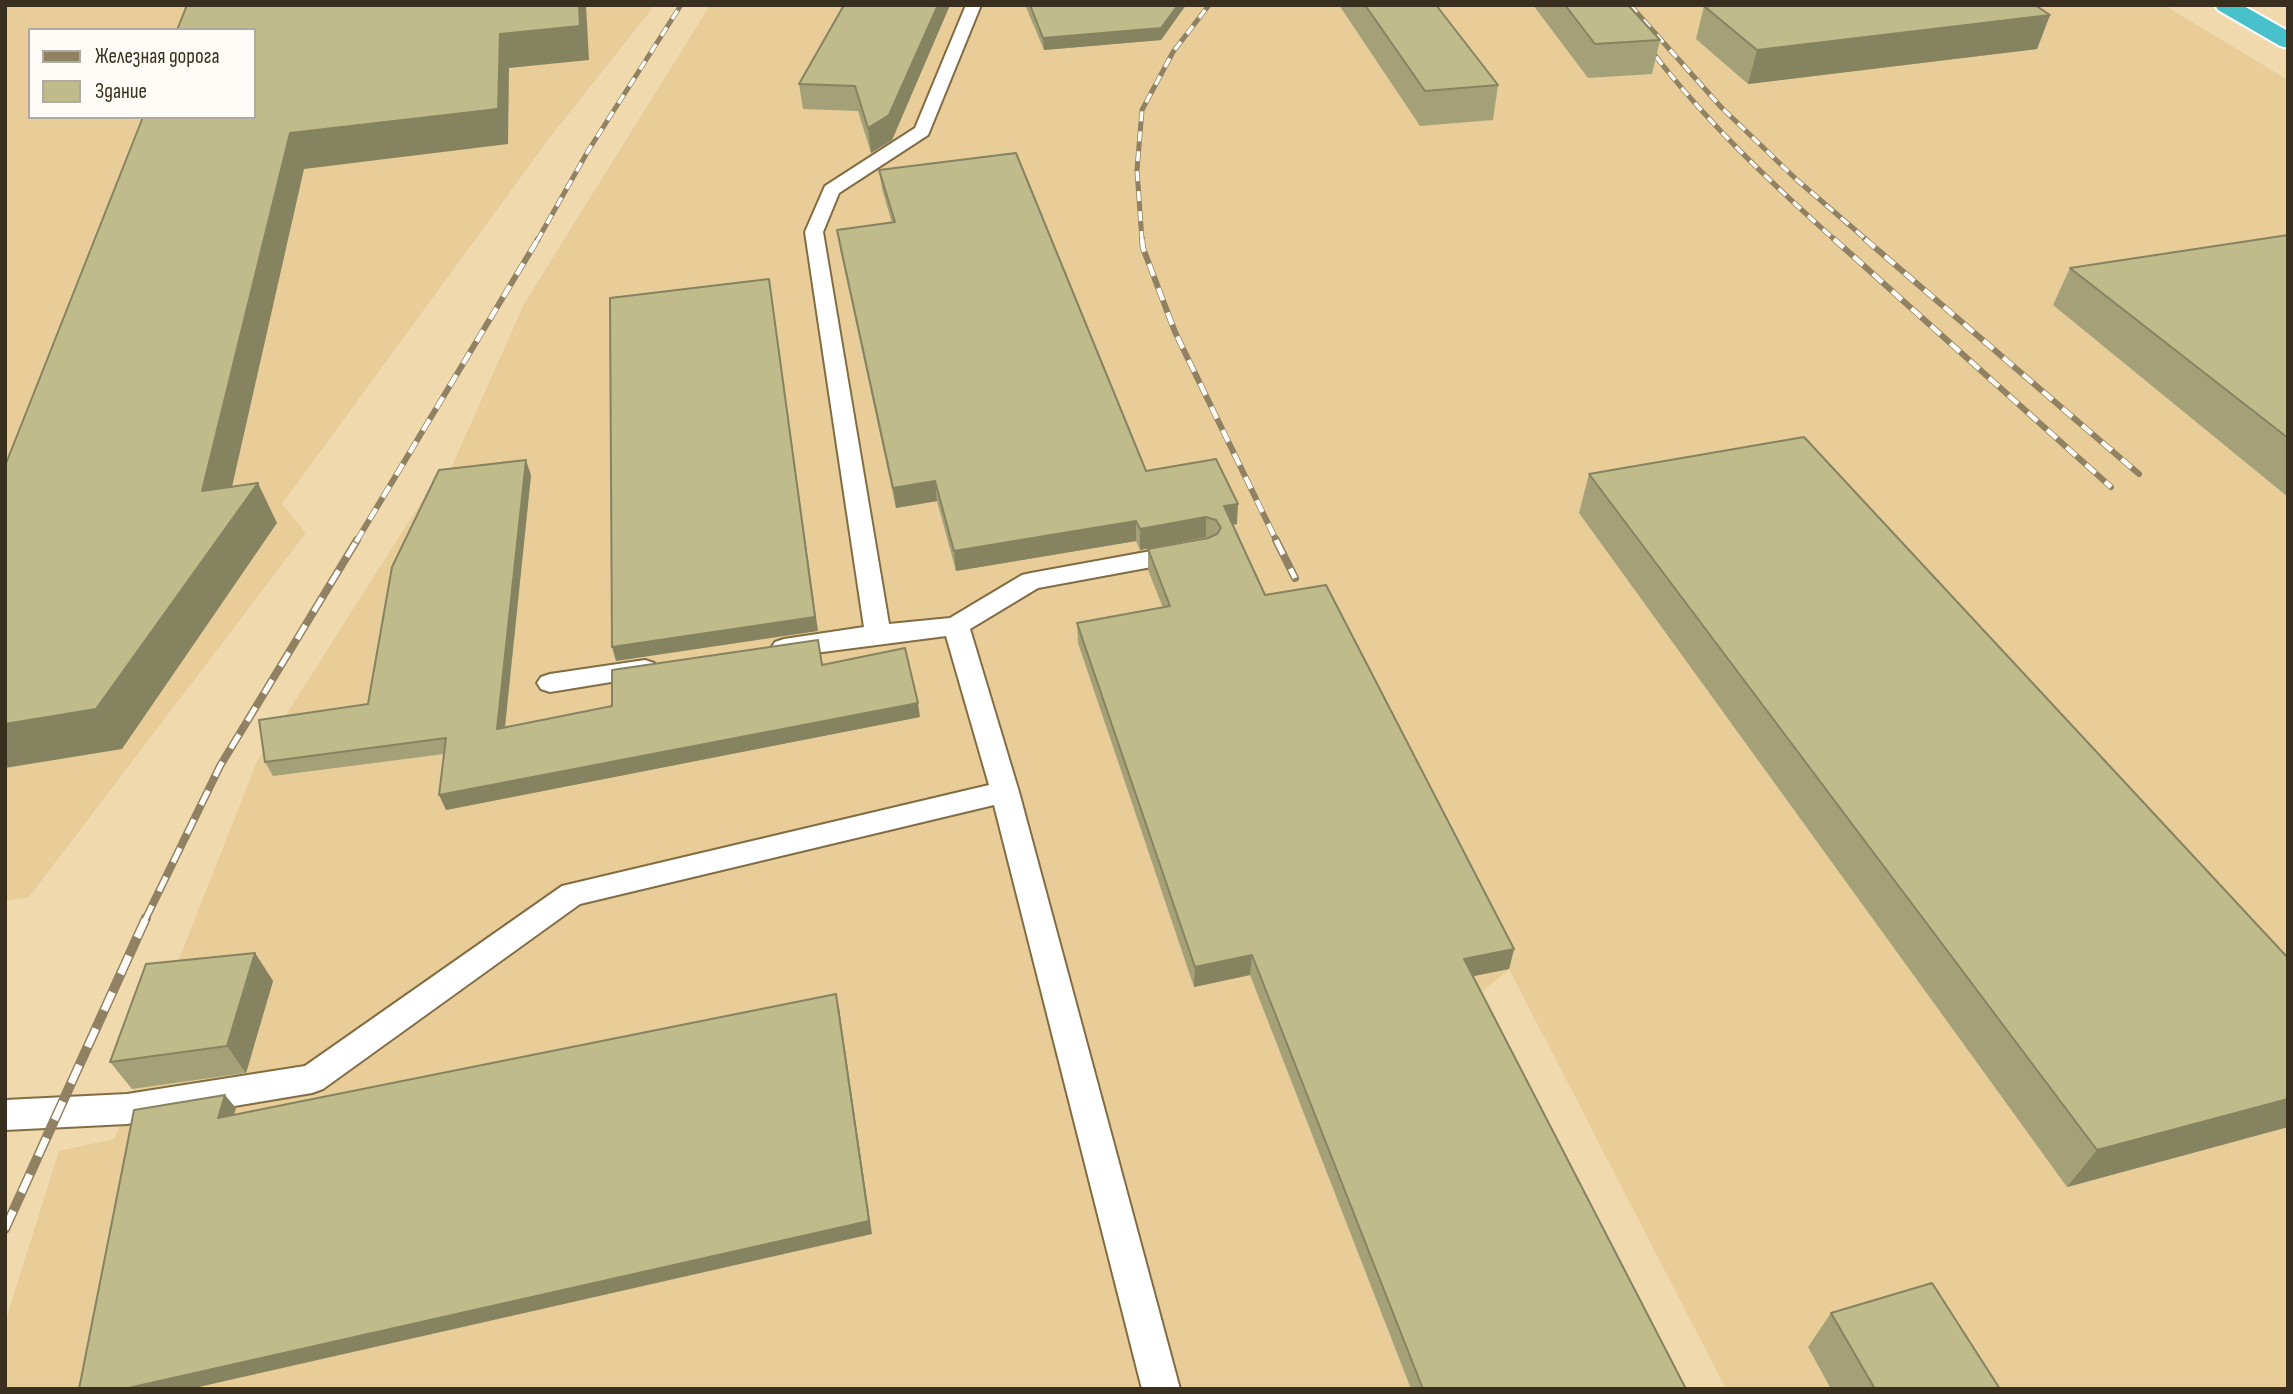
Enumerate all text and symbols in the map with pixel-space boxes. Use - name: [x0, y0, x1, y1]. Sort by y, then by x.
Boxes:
- legend: [28, 28, 256, 119]
- text: Железная дорога: [95, 44, 220, 69]
- text: Здание: [95, 79, 147, 104]

